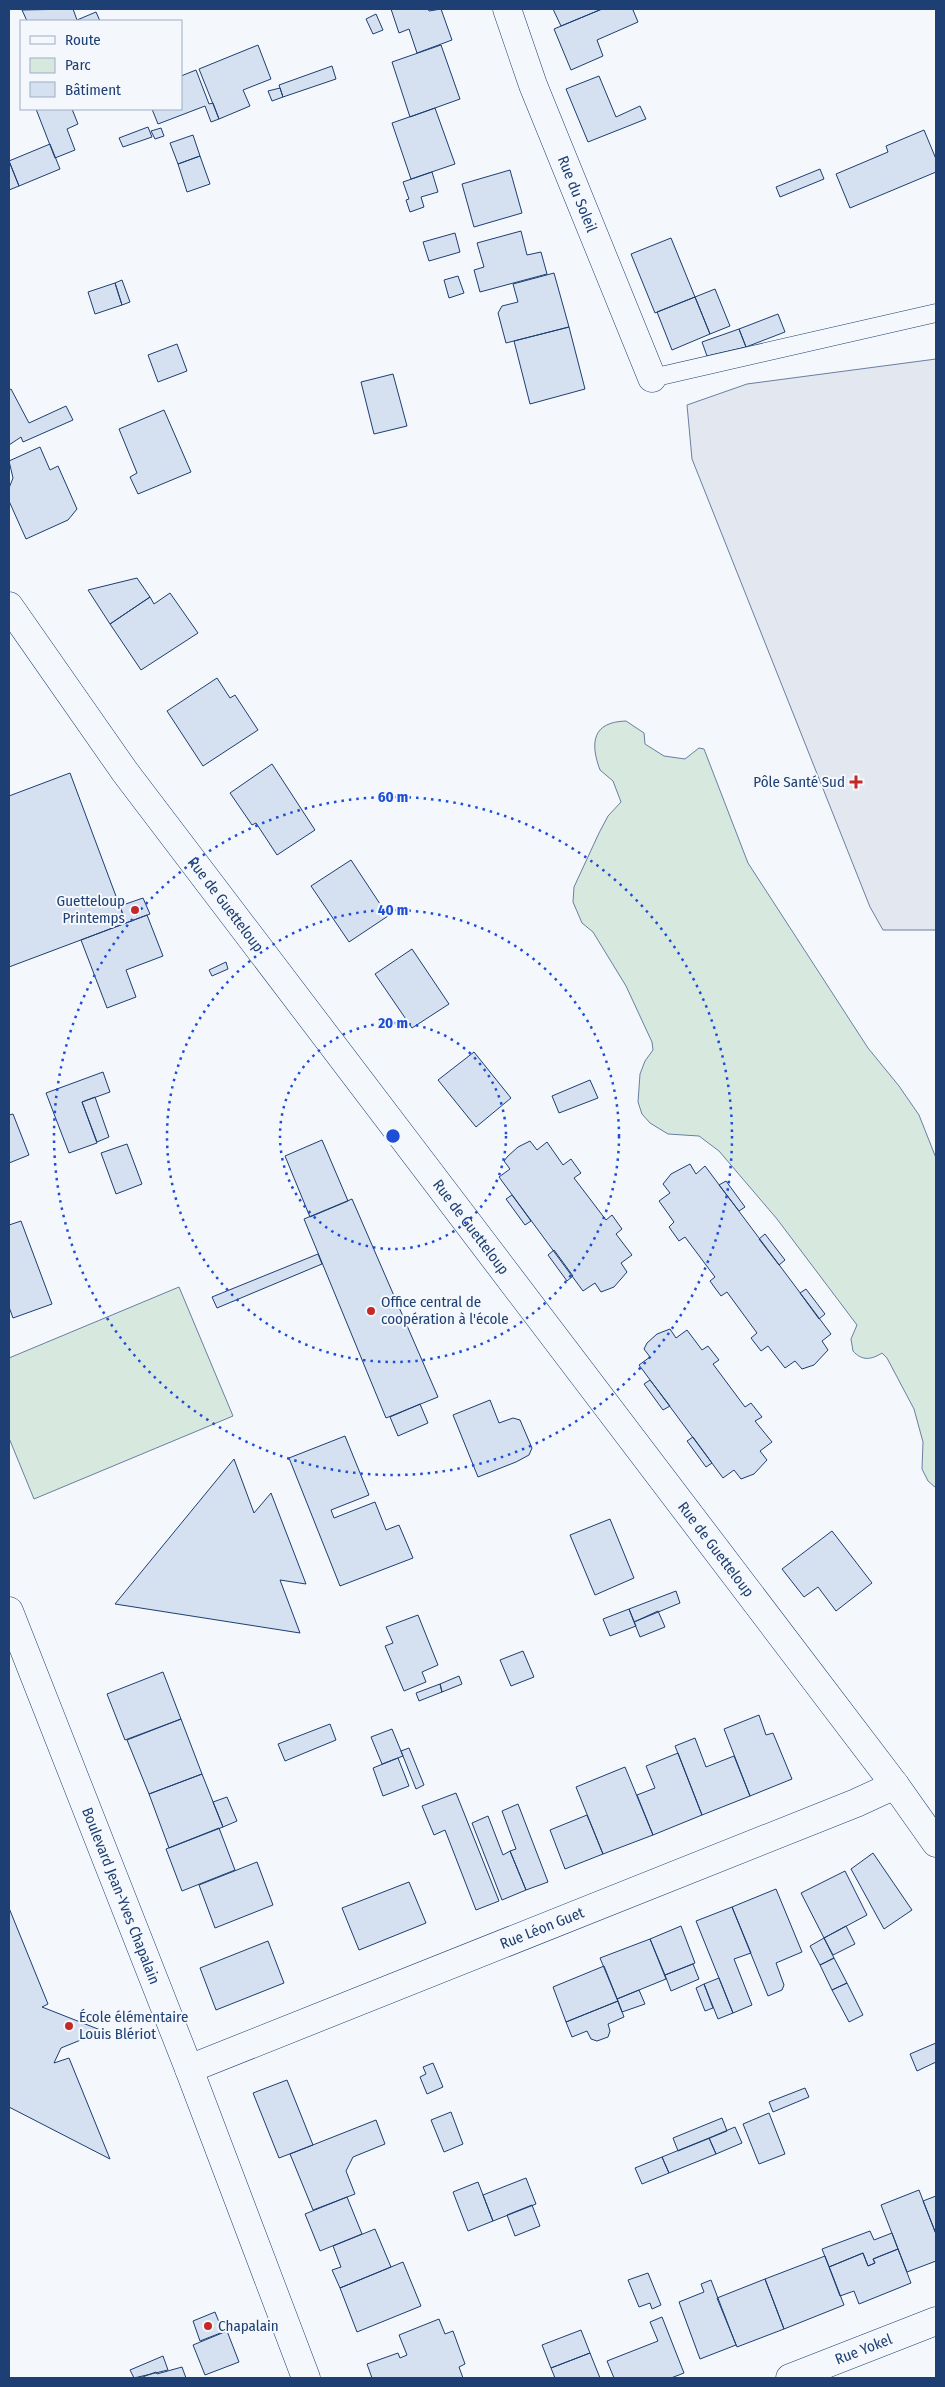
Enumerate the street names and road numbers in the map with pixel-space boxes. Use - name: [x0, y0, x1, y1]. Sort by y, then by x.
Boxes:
- street label: Rue du Soleil: [554, 153, 601, 235]
- street label: Rue de Guetteloup: [184, 854, 268, 956]
- street label: Rue de Guetteloup: [429, 1176, 513, 1278]
- street label: Rue de Guetteloup: [674, 1498, 758, 1600]
- street label: Boulevard Jean-Yves Chapalain: [78, 1805, 164, 1987]
- street label: Rue Léon Guet: [497, 1903, 587, 1953]
- street label: Rue Yokel: [832, 2330, 895, 2369]

